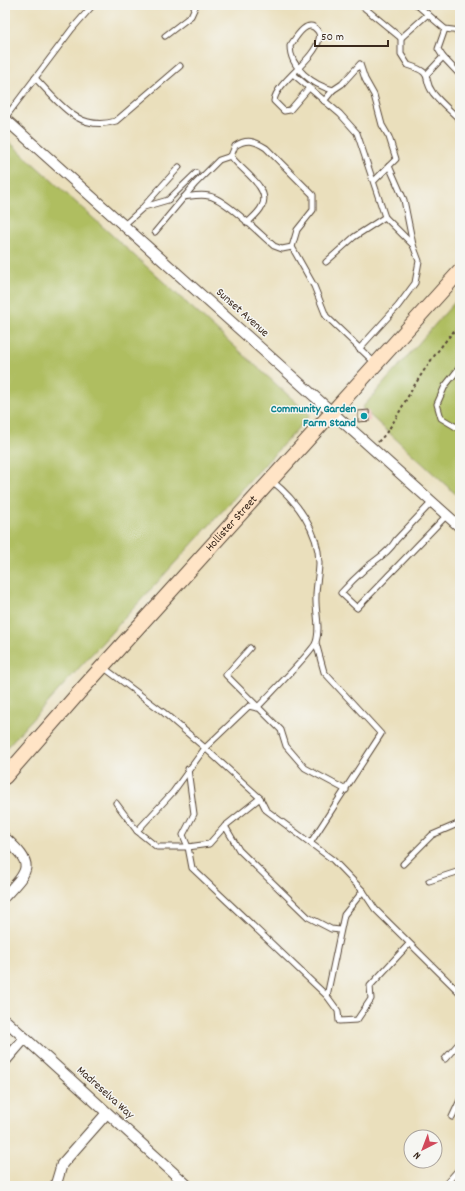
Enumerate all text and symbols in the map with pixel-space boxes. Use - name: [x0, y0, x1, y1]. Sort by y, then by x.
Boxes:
- scale bar: [315, 22, 388, 48]
- text: 50 m: [321, 29, 344, 46]
- street label: Sunset Avenue: [212, 284, 272, 342]
- place label: Community Garden Farm Stand: [271, 401, 356, 432]
- marker: Community Garden Farm Stand: [359, 411, 369, 421]
- street label: Hollister Street: [202, 491, 262, 555]
- street label: Madreselva Way: [73, 1063, 138, 1124]
- north arrow: [403, 1129, 443, 1169]
- text: N: [410, 1147, 425, 1163]

